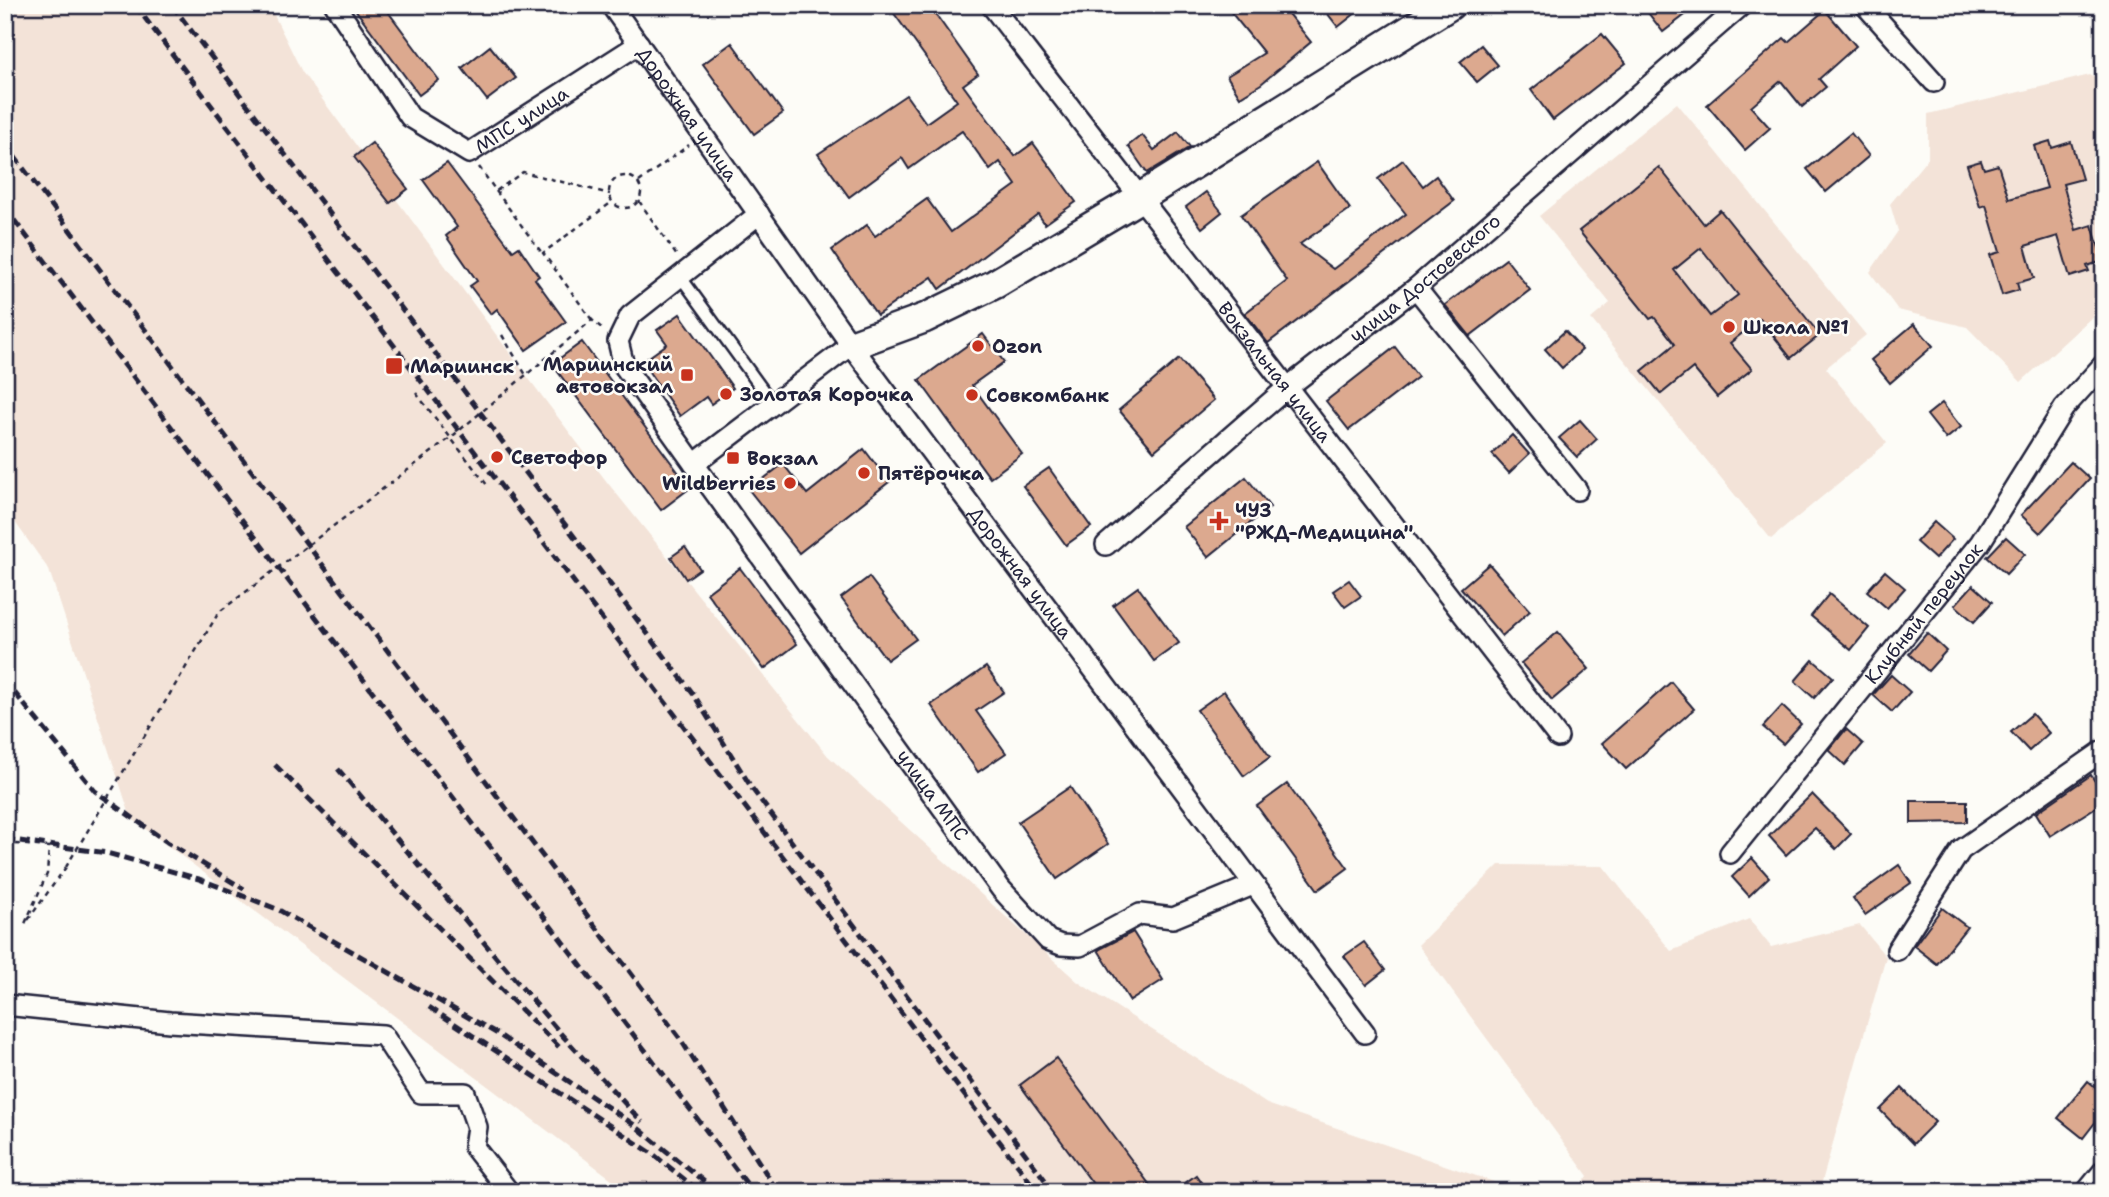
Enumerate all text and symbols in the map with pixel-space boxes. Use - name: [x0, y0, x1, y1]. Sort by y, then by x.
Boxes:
- street label: Дорожная улица: [632, 41, 744, 186]
- street label: МПС улица: [470, 80, 573, 159]
- street label: улица Достоевского: [1344, 208, 1506, 348]
- street label: Вокзальная улица: [1213, 296, 1338, 447]
- place label: Школа №1: [1743, 315, 1849, 340]
- marker: Школа №1: [1721, 319, 1737, 335]
- place label: Ozon: [992, 334, 1042, 359]
- marker: Ozon: [970, 338, 986, 354]
- place label: Мариинский автовокзал: [543, 352, 673, 399]
- place label: Мариинск: [410, 354, 514, 379]
- marker: Мариинск: [384, 356, 404, 376]
- marker: Мариинский автовокзал: [679, 367, 695, 383]
- place label: Золотая Корочка: [740, 382, 913, 407]
- place label: Совкомбанк: [986, 383, 1109, 408]
- marker: Золотая Корочка: [718, 386, 734, 402]
- marker: Совкомбанк: [964, 387, 980, 403]
- place label: Светофор: [511, 445, 607, 470]
- place label: Вокзал: [747, 446, 819, 471]
- marker: Светофор: [489, 449, 505, 465]
- marker: Вокзал: [725, 450, 741, 466]
- place label: Пятёрочка: [878, 461, 984, 486]
- marker: Пятёрочка: [856, 465, 872, 481]
- place label: Wildberries: [662, 471, 776, 496]
- marker: Wildberries: [782, 475, 798, 491]
- place label: ЧУЗ "РЖД-Медицина": [1235, 498, 1413, 545]
- street label: Дорожная улица: [963, 501, 1079, 644]
- marker: ЧУЗ "РЖД-Медицина": [1209, 511, 1229, 531]
- street label: Клубный переулок: [1859, 538, 1988, 689]
- street label: улица МПС: [892, 744, 974, 845]

